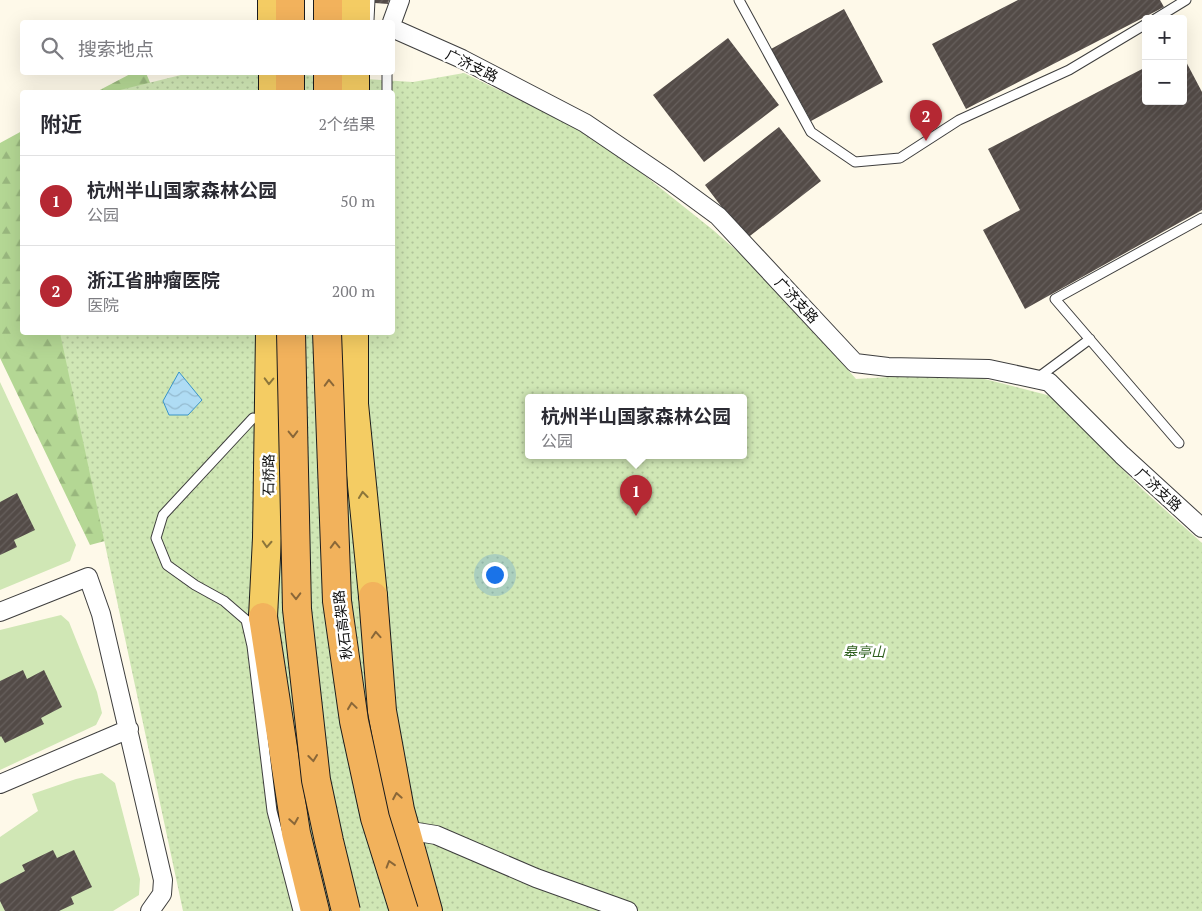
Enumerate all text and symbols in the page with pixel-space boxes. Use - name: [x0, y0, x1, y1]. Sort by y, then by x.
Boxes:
- map controls: [1142, 15, 1187, 105]
- button: +: [1142, 15, 1187, 60]
- search box: [20, 20, 395, 75]
- icon: search: [38, 34, 66, 62]
- text: 搜索地点: [78, 36, 154, 61]
- street label: 广济支路: [443, 44, 501, 86]
- button: −: [1142, 60, 1187, 105]
- pin: 2: [910, 100, 942, 141]
- text: 附近: [40, 110, 82, 138]
- text: 2个结果: [318, 113, 375, 135]
- text: 杭州半山国家森林公园: [87, 177, 277, 202]
- text: 1: [51, 190, 61, 212]
- text: 50 m: [340, 190, 375, 212]
- text: 公园: [87, 204, 119, 226]
- text: 浙江省肿瘤医院: [87, 267, 220, 292]
- street label: 广济支路: [771, 273, 823, 327]
- text: 2: [51, 280, 61, 302]
- text: 200 m: [332, 280, 375, 302]
- text: 医院: [87, 294, 119, 316]
- one-way arrow: [264, 378, 274, 385]
- one-way arrow: [324, 378, 334, 386]
- popup: [525, 394, 747, 459]
- text: 杭州半山国家森林公园: [541, 403, 731, 428]
- one-way arrow: [288, 430, 298, 438]
- text: 公园: [541, 430, 573, 452]
- street label: 石桥路: [258, 454, 278, 496]
- street label: 广济支路: [1132, 463, 1186, 515]
- pin: 1: [620, 475, 652, 516]
- one-way arrow: [358, 491, 369, 499]
- one-way arrow: [261, 540, 272, 548]
- one-way arrow: [330, 541, 340, 548]
- your location: [482, 562, 508, 588]
- street label: 秋石高架路: [328, 589, 356, 661]
- one-way arrow: [291, 592, 302, 600]
- one-way arrow: [371, 631, 382, 639]
- park label: 皋亭山: [843, 642, 886, 661]
- one-way arrow: [347, 702, 358, 710]
- one-way arrow: [307, 754, 318, 762]
- one-way arrow: [393, 792, 403, 801]
- one-way arrow: [288, 816, 298, 825]
- one-way arrow: [385, 861, 395, 869]

